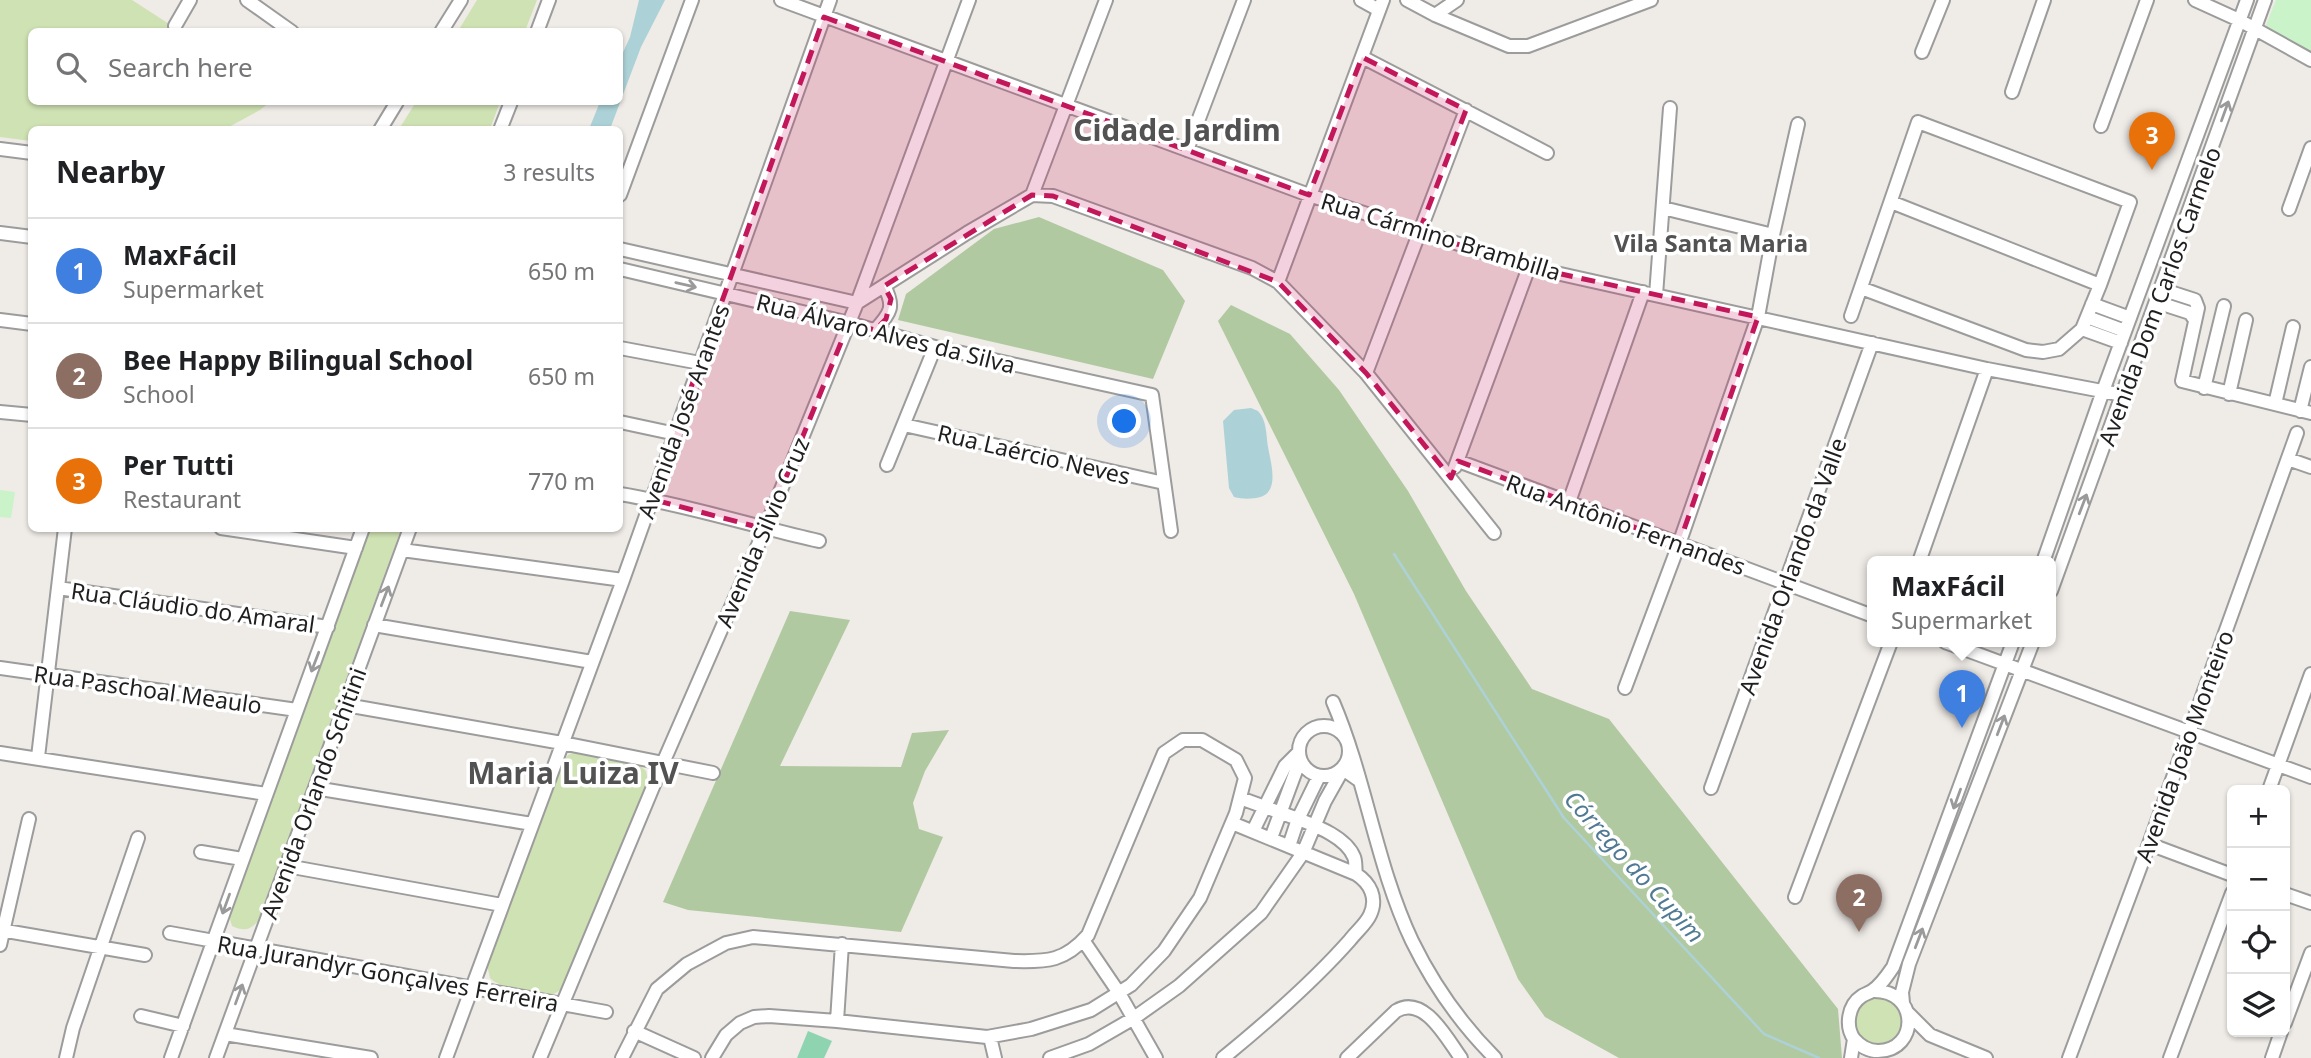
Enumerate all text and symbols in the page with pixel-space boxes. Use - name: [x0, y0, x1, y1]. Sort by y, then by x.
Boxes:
- search box: [28, 28, 623, 105]
- icon: search: [52, 48, 90, 86]
- text: Search here: [108, 49, 253, 85]
- one-way arrow: [2220, 100, 2232, 122]
- district label: Cidade Jardim: [1073, 109, 1281, 150]
- pin: 3: [2129, 112, 2175, 170]
- street label: Avenida Dom Carlos Carmelo: [2090, 142, 2228, 450]
- text: Nearby: [56, 151, 165, 192]
- text: 3 results: [503, 156, 595, 188]
- street label: Rua Cármino Brambilla: [1317, 184, 1565, 288]
- district label: Vila Santa Maria: [1614, 226, 1808, 259]
- text: MaxFácil: [123, 237, 237, 273]
- text: 1: [72, 255, 86, 287]
- text: 650 m: [528, 255, 595, 287]
- text: Supermarket: [123, 273, 264, 305]
- one-way arrow: [674, 279, 697, 293]
- street label: Rua Álvaro Alves da Silva: [753, 285, 1019, 381]
- street label: Avenida José Arantes: [629, 299, 737, 523]
- text: Bee Happy Bilingual School: [123, 342, 473, 378]
- text: 2: [72, 360, 86, 392]
- text: 650 m: [528, 360, 595, 392]
- text: School: [123, 378, 195, 410]
- your location: [1107, 404, 1141, 438]
- street label: Rua Laércio Neves: [934, 416, 1134, 492]
- street label: Avenida Silvio Cruz: [707, 432, 817, 632]
- street label: Avenida Orlando da Valle: [1731, 433, 1853, 699]
- text: Per Tutti: [123, 447, 234, 483]
- text: 3: [72, 465, 86, 497]
- text: 770 m: [528, 465, 595, 497]
- street label: Rua Antônio Fernandes: [1502, 466, 1750, 582]
- text: Restaurant: [123, 483, 241, 515]
- one-way arrow: [2078, 493, 2090, 515]
- popup: [1867, 556, 2056, 647]
- text: MaxFácil: [1891, 568, 2005, 604]
- street label: Rua Cláudio do Amaral: [69, 574, 317, 640]
- one-way arrow: [380, 586, 392, 608]
- text: Supermarket: [1891, 604, 2032, 636]
- street label: Avenida João Monteiro: [2127, 626, 2241, 866]
- one-way arrow: [308, 650, 320, 672]
- street label: Rua Paschoal Meaulo: [32, 657, 264, 721]
- street label: Avenida Orlando Schitini: [253, 663, 373, 923]
- pin: 1: [1939, 670, 1985, 728]
- one-way arrow: [1996, 715, 2009, 737]
- district label: Maria Luiza IV: [467, 752, 679, 793]
- water label: Córrego do Cupim: [1558, 783, 1712, 949]
- map controls: [2227, 785, 2290, 1037]
- button: +: [2227, 785, 2290, 848]
- one-way arrow: [1950, 787, 1962, 809]
- button: −: [2227, 848, 2290, 911]
- pin: 2: [1836, 874, 1882, 932]
- one-way arrow: [219, 892, 231, 914]
- button: locate: [2227, 911, 2290, 974]
- street label: Rua Jurandyr Gonçalves Ferreira: [215, 927, 561, 1019]
- one-way arrow: [1914, 927, 1927, 949]
- button: layers: [2227, 974, 2290, 1037]
- one-way arrow: [234, 983, 246, 1005]

